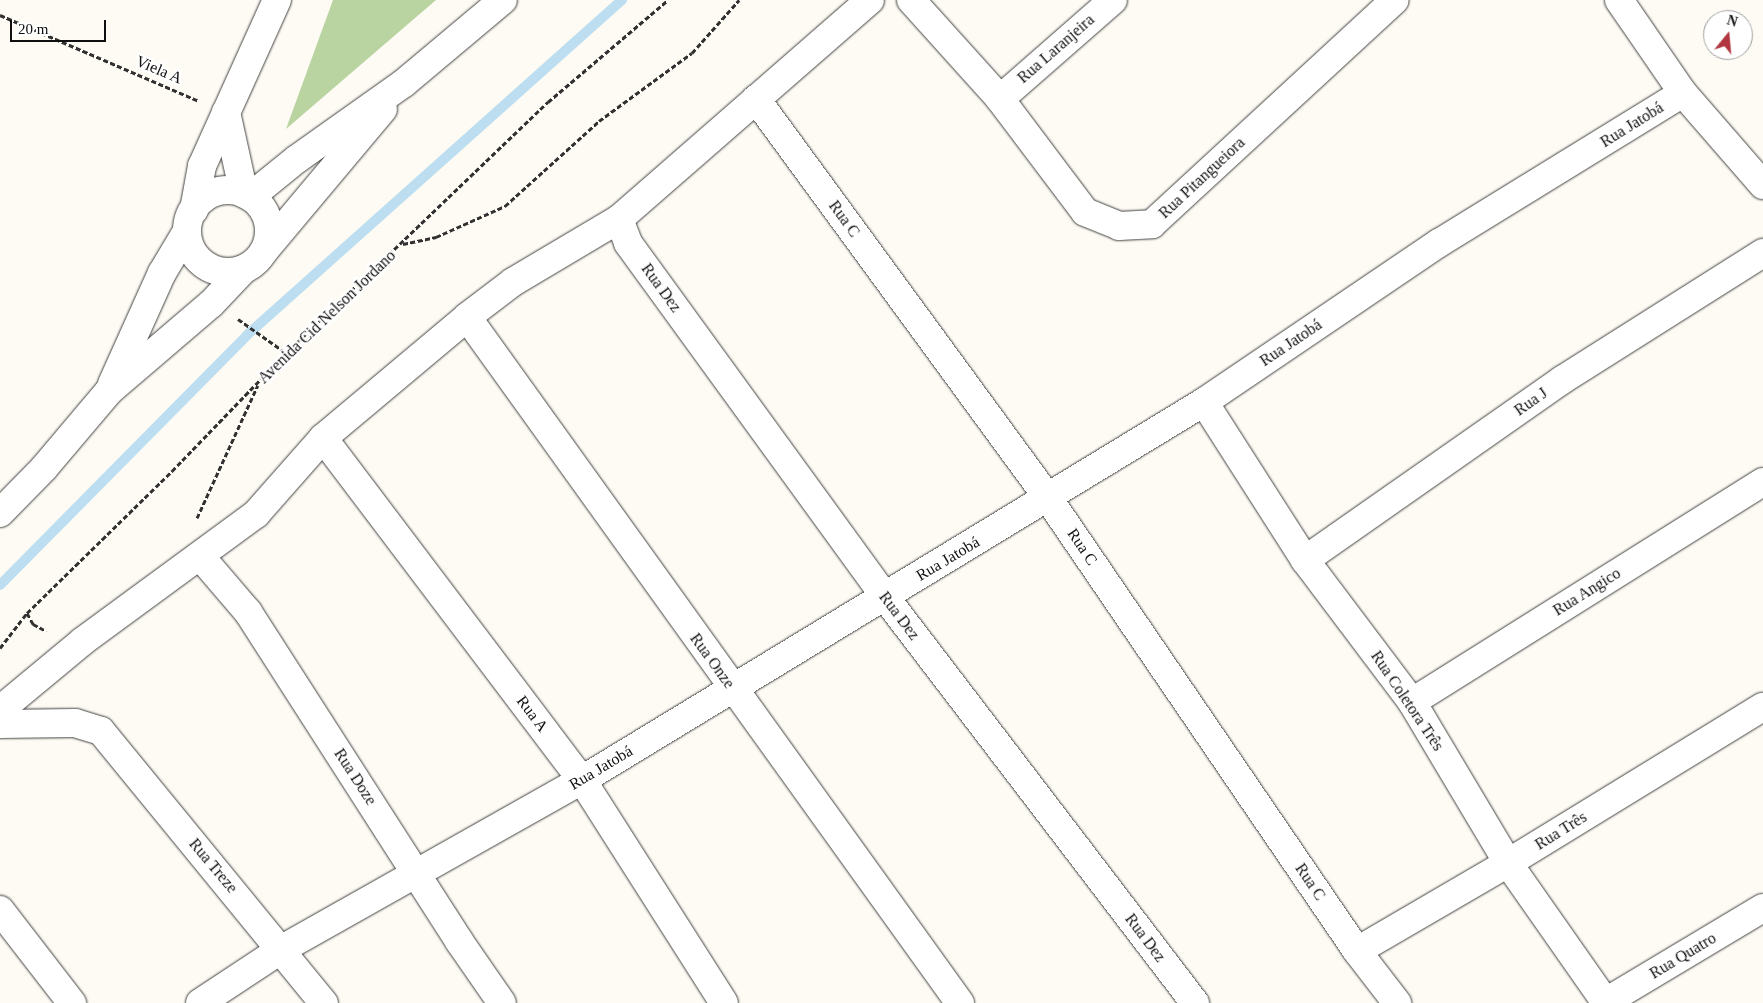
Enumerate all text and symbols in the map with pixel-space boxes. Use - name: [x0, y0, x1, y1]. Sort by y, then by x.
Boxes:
- scale bar: [12, 10, 109, 42]
- street label: Rua Laranjeira: [1014, 10, 1098, 88]
- north arrow: [1703, 10, 1753, 60]
- text: N: [1725, 12, 1739, 30]
- text: 20 m: [18, 21, 48, 37]
- street label: Viela A: [133, 52, 185, 88]
- street label: Rua Jatobá: [1597, 98, 1667, 152]
- street label: Rua Pitangueiora: [1155, 133, 1249, 223]
- street label: Rua C: [824, 197, 864, 241]
- street label: Avenida Cid Nelson Jordano: [254, 246, 400, 388]
- street label: Rua Dez: [637, 260, 685, 316]
- street label: Rua Jatobá: [1256, 315, 1326, 371]
- street label: Rua J: [1511, 384, 1551, 420]
- street label: Rua C: [1063, 525, 1101, 569]
- street label: Rua Jatobá: [913, 533, 983, 585]
- street label: Rua Angico: [1549, 563, 1625, 621]
- street label: Rua Dez: [875, 588, 923, 644]
- street label: Rua Onze: [686, 630, 738, 692]
- street label: Rua Coletora Três: [1366, 647, 1448, 755]
- street label: Rua A: [512, 692, 552, 736]
- street label: Rua Jatobá: [566, 742, 636, 794]
- street label: Rua Doze: [330, 745, 380, 809]
- street label: Rua Três: [1531, 808, 1591, 854]
- street label: Rua Treze: [185, 835, 241, 897]
- street label: Rua C: [1291, 860, 1329, 904]
- street label: Rua Dez: [1121, 910, 1169, 966]
- street label: Rua Quatro: [1646, 929, 1720, 983]

